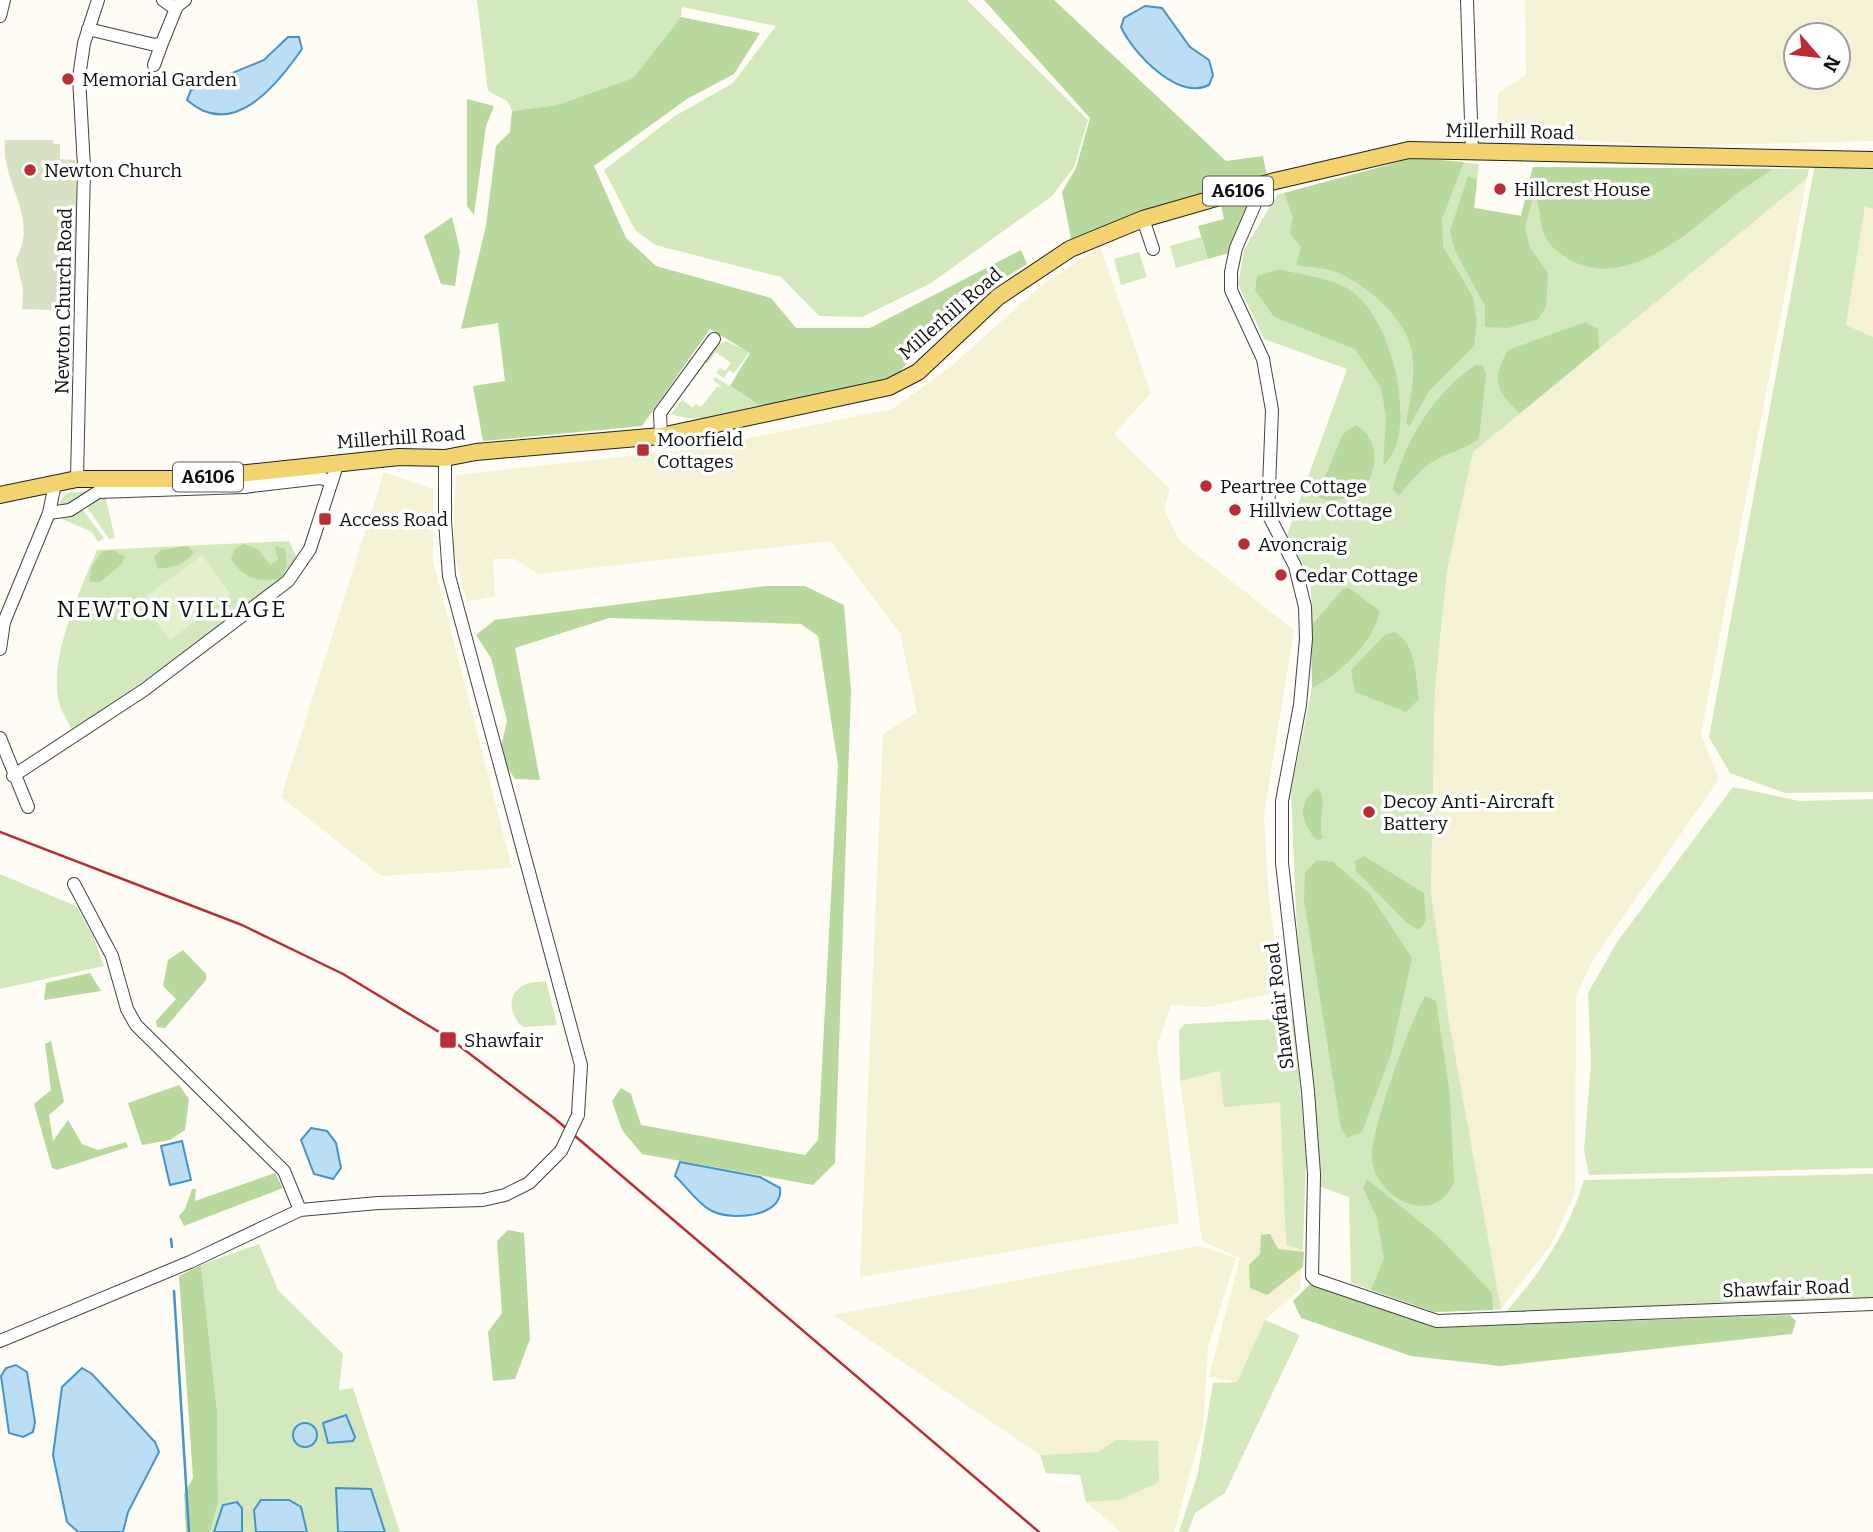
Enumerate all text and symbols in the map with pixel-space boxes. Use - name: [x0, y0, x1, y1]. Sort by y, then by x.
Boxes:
- north arrow: [1782, 21, 1852, 91]
- text: N: [1818, 52, 1845, 76]
- place label: Memorial Garden: [82, 68, 237, 91]
- marker: Memorial Garden: [60, 71, 76, 87]
- street label: Millerhill Road: [1445, 119, 1575, 144]
- place label: Newton Church: [44, 159, 182, 182]
- marker: Newton Church: [22, 162, 38, 178]
- road number: A6106: [1203, 176, 1273, 206]
- place label: Hillcrest House: [1514, 178, 1650, 201]
- marker: Hillcrest House: [1492, 181, 1508, 197]
- street label: Newton Church Road: [50, 208, 77, 394]
- street label: Millerhill Road: [894, 262, 1007, 364]
- street label: Millerhill Road: [336, 422, 466, 453]
- place label: Moorfield Cottages: [657, 428, 743, 473]
- marker: Moorfield Cottages: [635, 442, 651, 458]
- road number: A6106: [173, 462, 243, 491]
- place label: Peartree Cottage: [1220, 475, 1367, 498]
- marker: Peartree Cottage: [1198, 478, 1214, 494]
- place label: Hillview Cottage: [1249, 499, 1392, 522]
- marker: Hillview Cottage: [1227, 502, 1243, 518]
- place label: Access Road: [339, 508, 448, 531]
- marker: Access Road: [317, 511, 333, 527]
- place label: Avoncraig: [1258, 533, 1348, 556]
- marker: Avoncraig: [1236, 536, 1252, 552]
- place label: Cedar Cottage: [1295, 564, 1418, 587]
- marker: Cedar Cottage: [1273, 567, 1289, 583]
- district label: NEWTON VILLAGE: [56, 595, 288, 623]
- place label: Decoy Anti-Aircraft Battery: [1383, 790, 1555, 835]
- marker: Decoy Anti-Aircraft Battery: [1361, 804, 1377, 820]
- street label: Shawfair Road: [1260, 941, 1299, 1071]
- place label: Shawfair: [464, 1029, 544, 1052]
- marker: Shawfair: [438, 1030, 458, 1050]
- street label: Shawfair Road: [1722, 1275, 1850, 1302]

